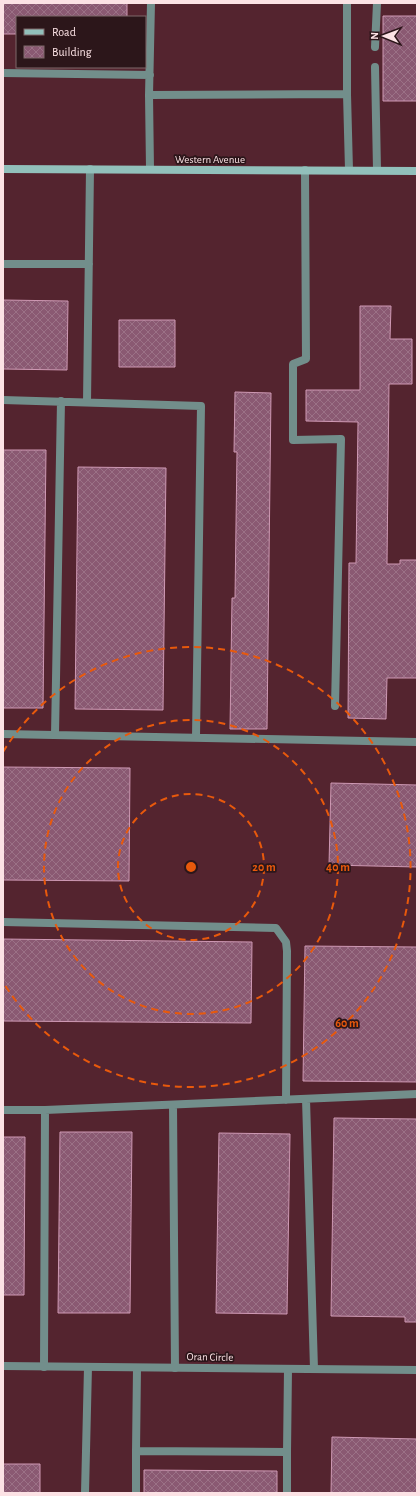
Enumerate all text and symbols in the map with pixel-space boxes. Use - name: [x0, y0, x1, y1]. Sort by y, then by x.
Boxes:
- legend: [16, 16, 146, 68]
- north arrow: [364, 16, 404, 56]
- text: Road: [52, 26, 76, 38]
- text: N: [369, 32, 380, 40]
- text: Building: [52, 46, 92, 58]
- street label: Western Avenue: [175, 154, 245, 165]
- centre of rings: [184, 860, 198, 874]
- text: 20 m: [252, 861, 276, 873]
- text: 40 m: [326, 861, 350, 873]
- text: 60 m: [335, 1017, 359, 1029]
- street label: Oran Circle: [186, 1351, 234, 1363]

